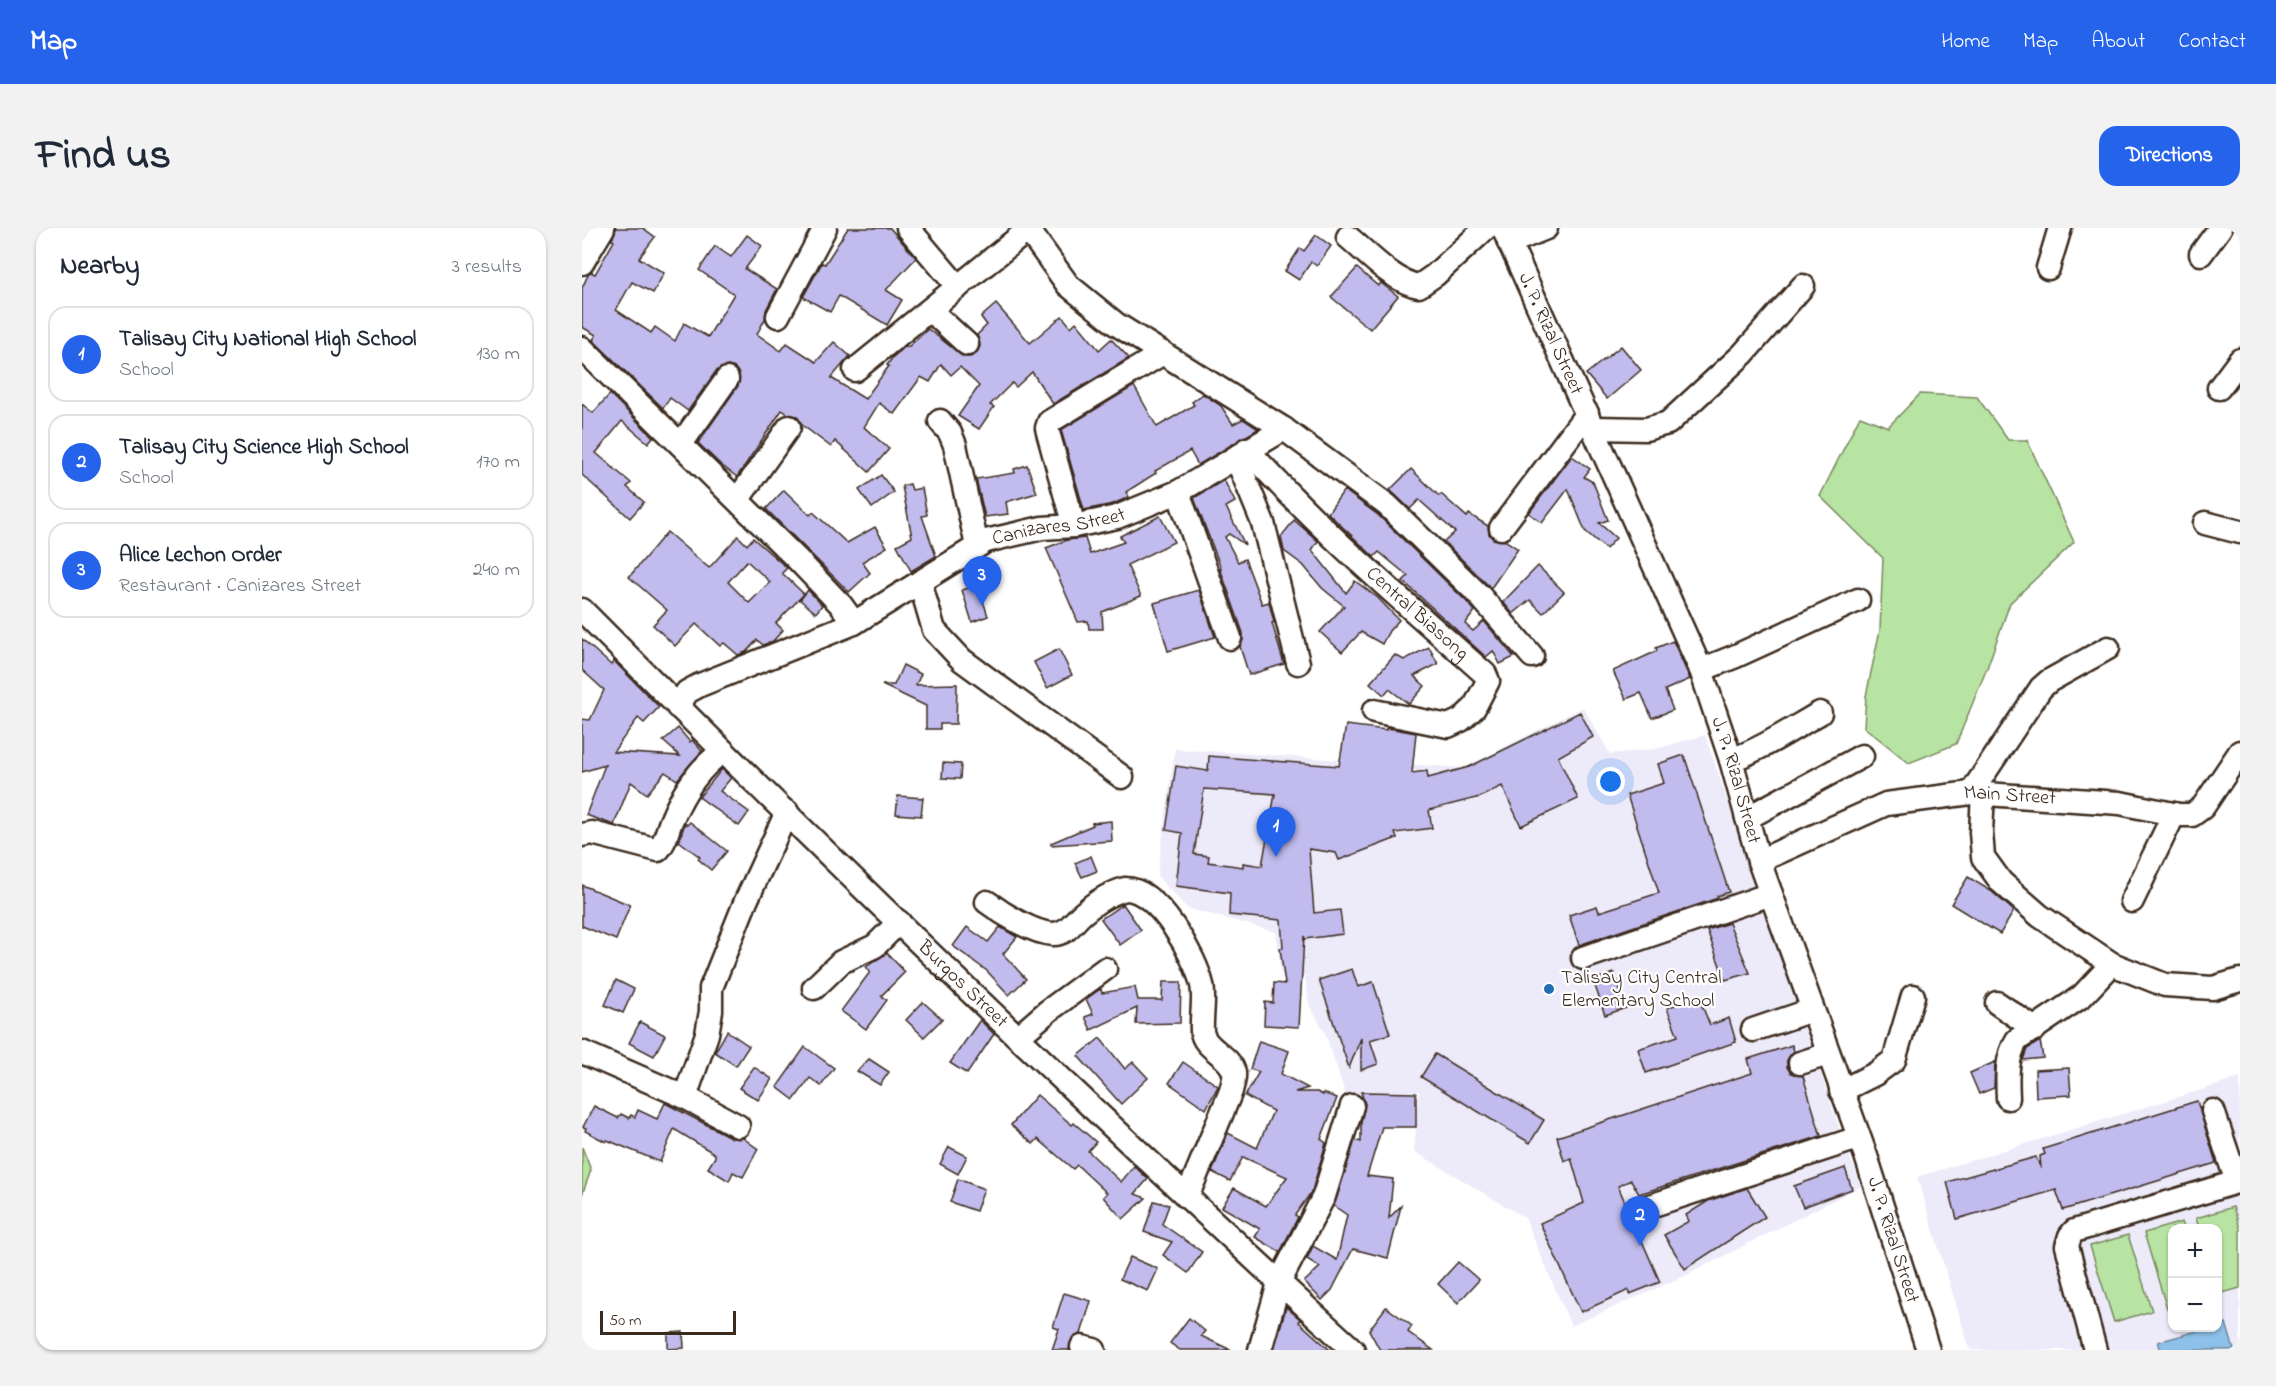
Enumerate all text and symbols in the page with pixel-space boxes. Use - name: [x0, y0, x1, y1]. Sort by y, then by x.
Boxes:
- text: Map: [30, 22, 77, 63]
- text: Home: [1941, 27, 1990, 57]
- text: Map: [2023, 27, 2058, 57]
- text: About: [2091, 27, 2145, 57]
- text: Contact: [2178, 27, 2246, 57]
- text: Find us: [36, 126, 171, 187]
- button: Directions: [2099, 126, 2240, 186]
- text: Nearby: [60, 248, 139, 286]
- text: 3 results: [452, 253, 522, 282]
- street label: J. P. Rizal Street: [1510, 268, 1591, 400]
- text: Talisay City National High School: [119, 324, 417, 356]
- text: 1: [78, 340, 85, 369]
- text: 130 m: [476, 340, 520, 369]
- text: School: [119, 356, 174, 385]
- text: Talisay City Science High School: [119, 432, 409, 464]
- text: 2: [77, 448, 86, 477]
- text: 170 m: [476, 448, 520, 477]
- text: School: [119, 464, 174, 493]
- street label: Canizares Street: [989, 500, 1131, 554]
- text: Alice Lechon Order: [119, 540, 282, 572]
- text: 3: [77, 556, 86, 585]
- text: 240 m: [473, 556, 520, 585]
- pin: 3: [962, 556, 1002, 606]
- street label: Central Biasong: [1359, 560, 1475, 668]
- text: Restaurant · Canizares Street: [119, 572, 361, 601]
- street label: J. P. Rizal Street: [1703, 713, 1768, 847]
- your location: [1596, 767, 1625, 796]
- street label: Main Street: [1962, 778, 2057, 813]
- pin: 1: [1256, 808, 1296, 857]
- street label: Burgos Street: [910, 933, 1015, 1035]
- place label: Talisay City Central Elementary School: [1561, 964, 1722, 1016]
- marker: Talisay City Central Elementary School: [1542, 982, 1556, 996]
- street label: J. P. Rizal Street: [1859, 1173, 1927, 1307]
- pin: 2: [1620, 1196, 1660, 1246]
- map controls: [2168, 1224, 2222, 1332]
- button: +: [2168, 1224, 2222, 1278]
- button: −: [2168, 1278, 2222, 1332]
- scale bar: [600, 1308, 736, 1336]
- text: 50 m: [609, 1309, 641, 1333]

